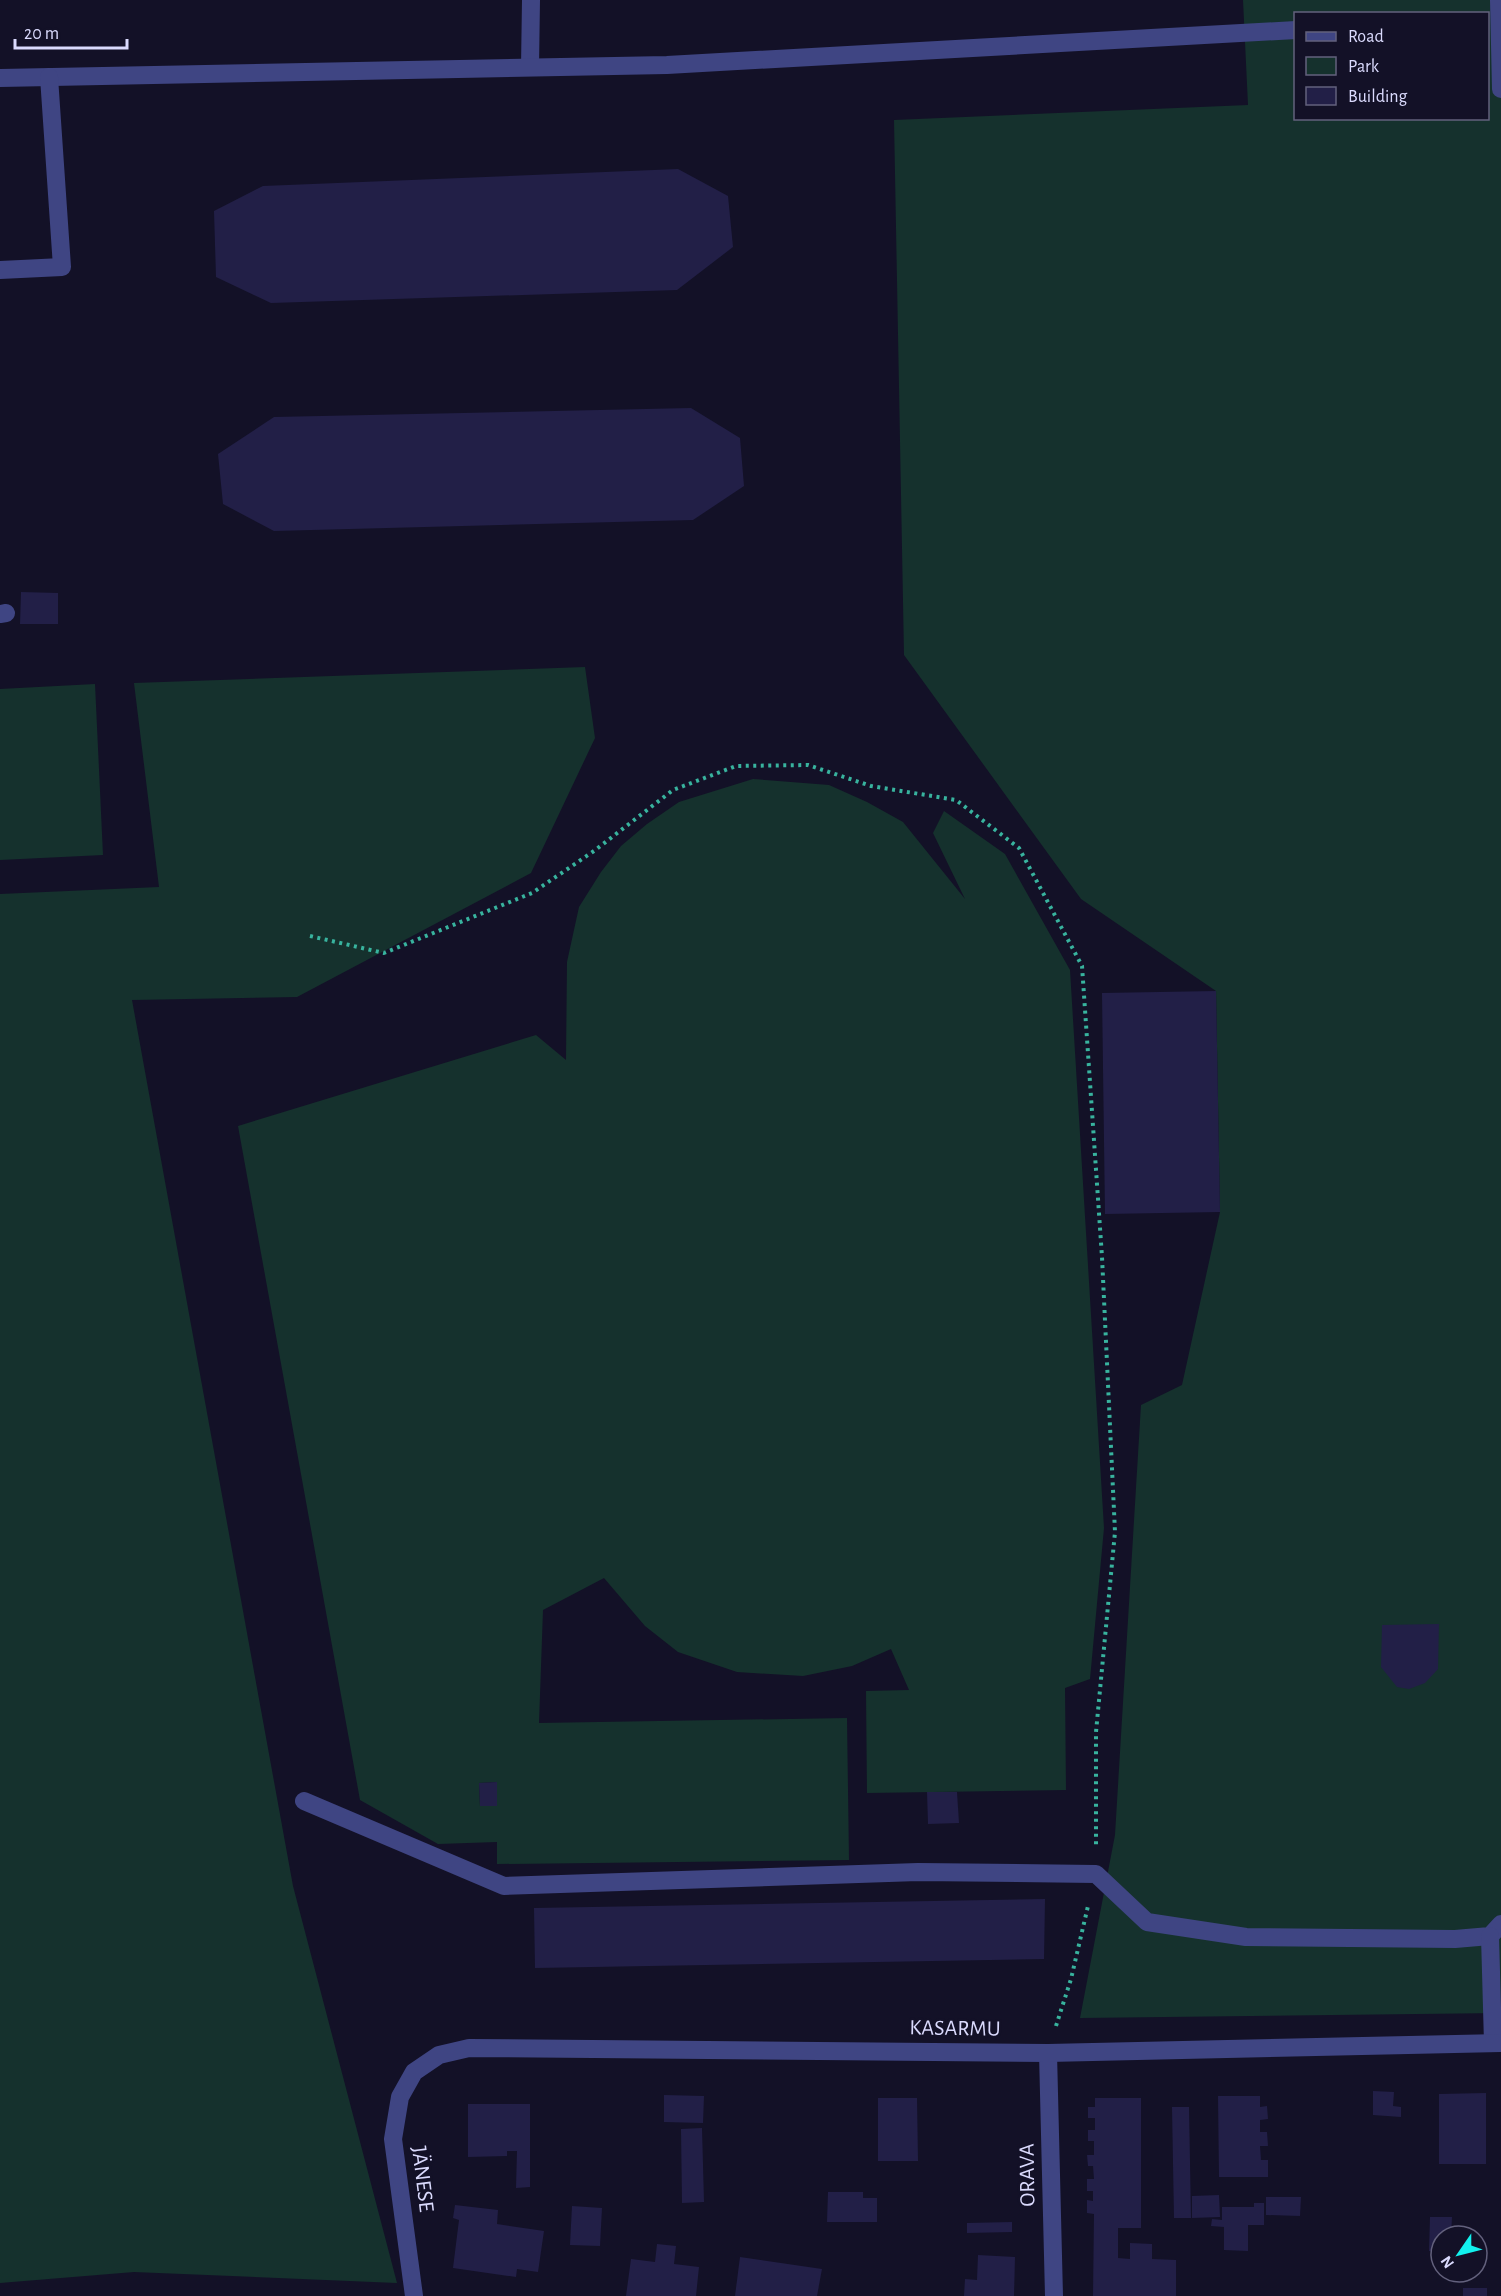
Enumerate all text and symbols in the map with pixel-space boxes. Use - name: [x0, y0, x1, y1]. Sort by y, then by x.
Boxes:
- scale bar: [15, 12, 128, 50]
- legend: [1294, 12, 1489, 120]
- text: 20 m: [24, 25, 59, 43]
- text: Road: [1348, 28, 1384, 46]
- text: Park: [1348, 58, 1380, 76]
- text: Building: [1348, 88, 1408, 106]
- street label: KASARMU: [909, 2016, 1001, 2040]
- street label: ORAVA: [1015, 2143, 1039, 2207]
- street label: JÄNESE: [408, 2145, 438, 2214]
- north arrow: [1429, 2224, 1489, 2284]
- text: N: [1438, 2253, 1457, 2271]

